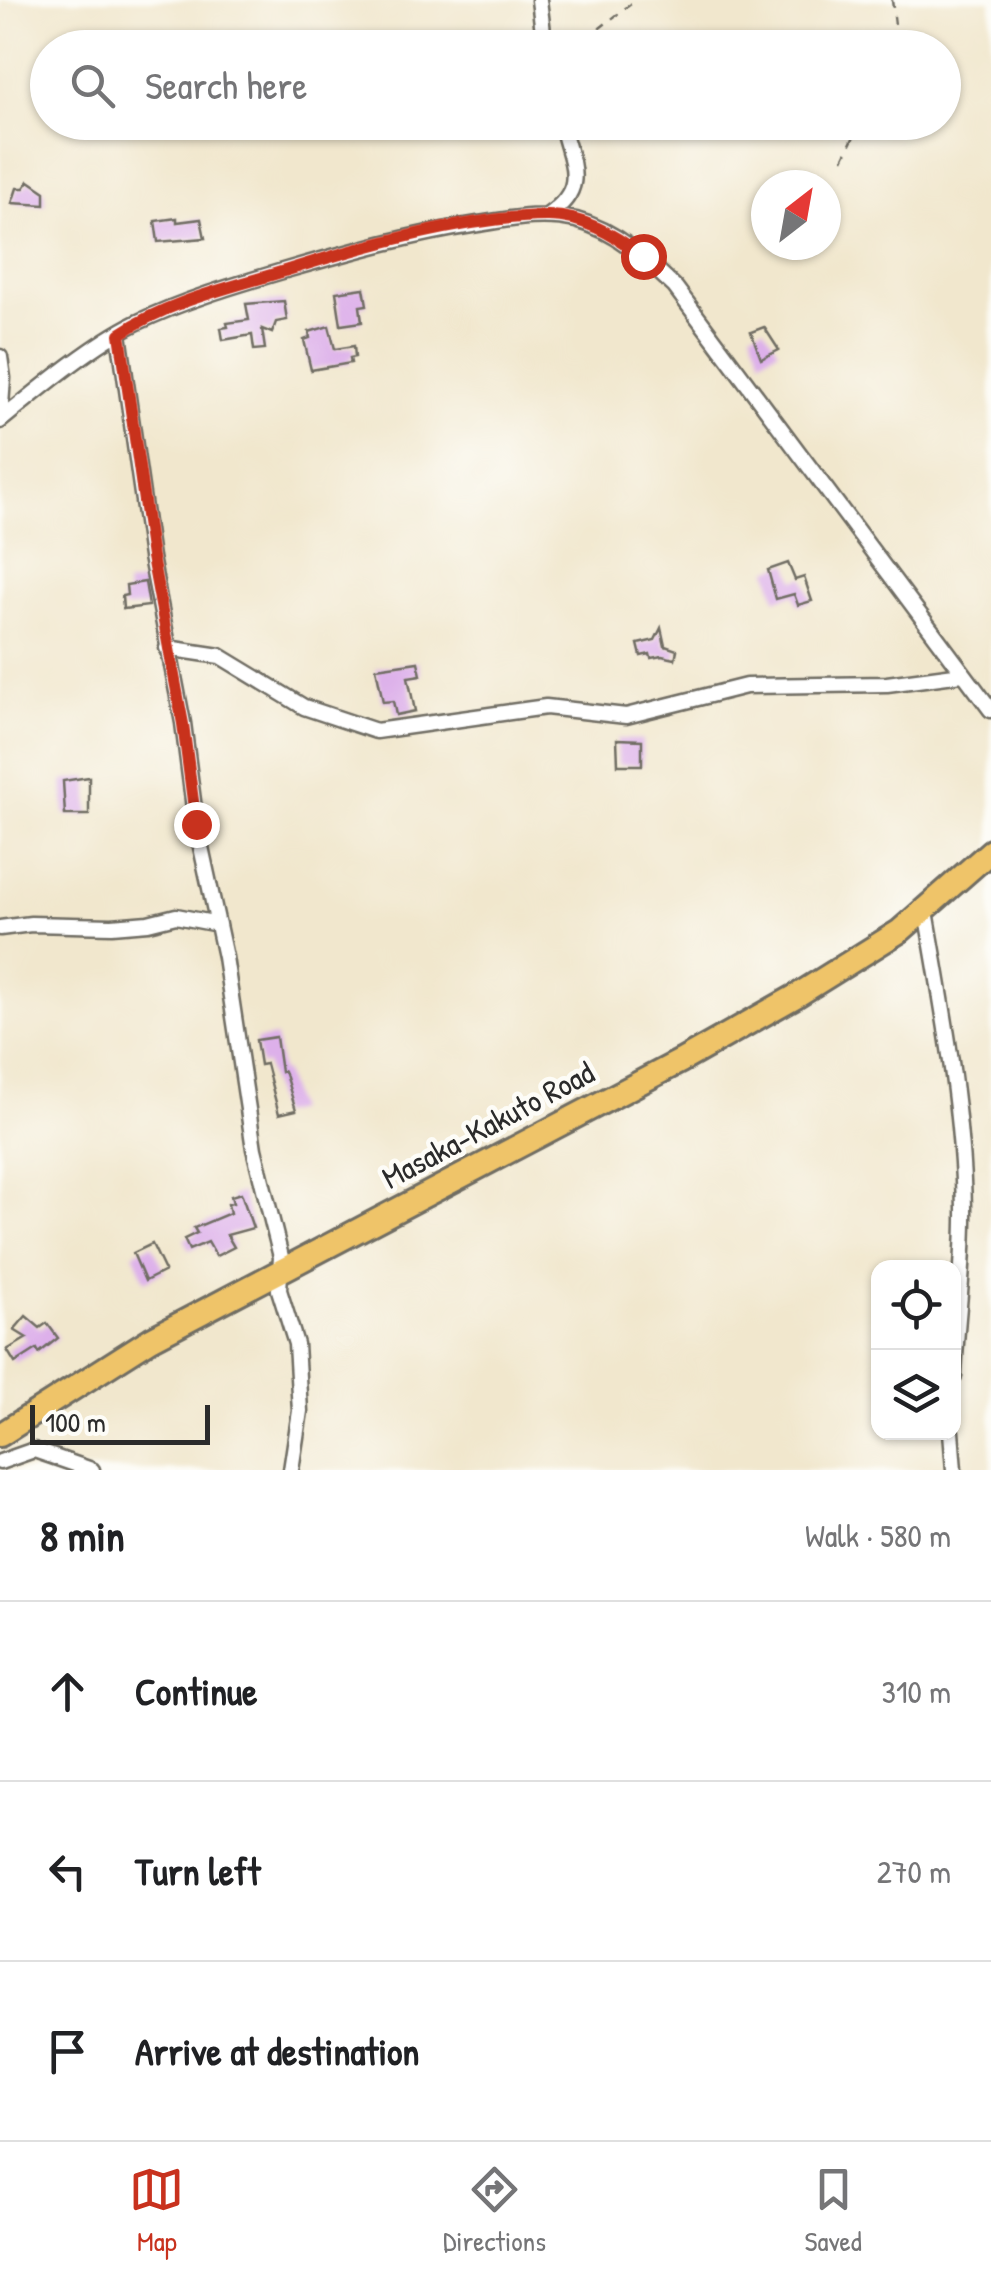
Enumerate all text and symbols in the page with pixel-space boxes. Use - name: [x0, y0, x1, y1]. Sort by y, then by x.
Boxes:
- search box: [30, 30, 961, 140]
- icon: search: [65, 58, 120, 113]
- text: Search here: [145, 59, 307, 111]
- north arrow: [751, 170, 841, 260]
- route start: [621, 234, 667, 280]
- route end: [174, 802, 220, 848]
- street label: Masaka-Kakuto Road: [374, 1051, 601, 1199]
- map controls: [871, 1260, 961, 1440]
- button: locate: [871, 1260, 961, 1350]
- button: layers: [871, 1350, 961, 1440]
- scale bar: [30, 1400, 210, 1444]
- text: 100 m: [45, 1403, 106, 1441]
- text: 8 min: [40, 1507, 125, 1564]
- text: Walk · 580 m: [805, 1514, 951, 1557]
- icon: ahead: [40, 1664, 95, 1719]
- text: Continue: [135, 1665, 257, 1717]
- text: 310 m: [882, 1670, 951, 1713]
- icon: left: [40, 1844, 95, 1899]
- text: Turn left: [135, 1845, 260, 1897]
- text: 270 m: [877, 1850, 951, 1893]
- icon: arrive: [40, 2024, 95, 2079]
- text: Arrive at destination: [135, 2025, 419, 2077]
- tab: Map: [129, 2162, 184, 2260]
- tab: Directions: [443, 2162, 546, 2260]
- tab: Saved: [805, 2162, 862, 2260]

